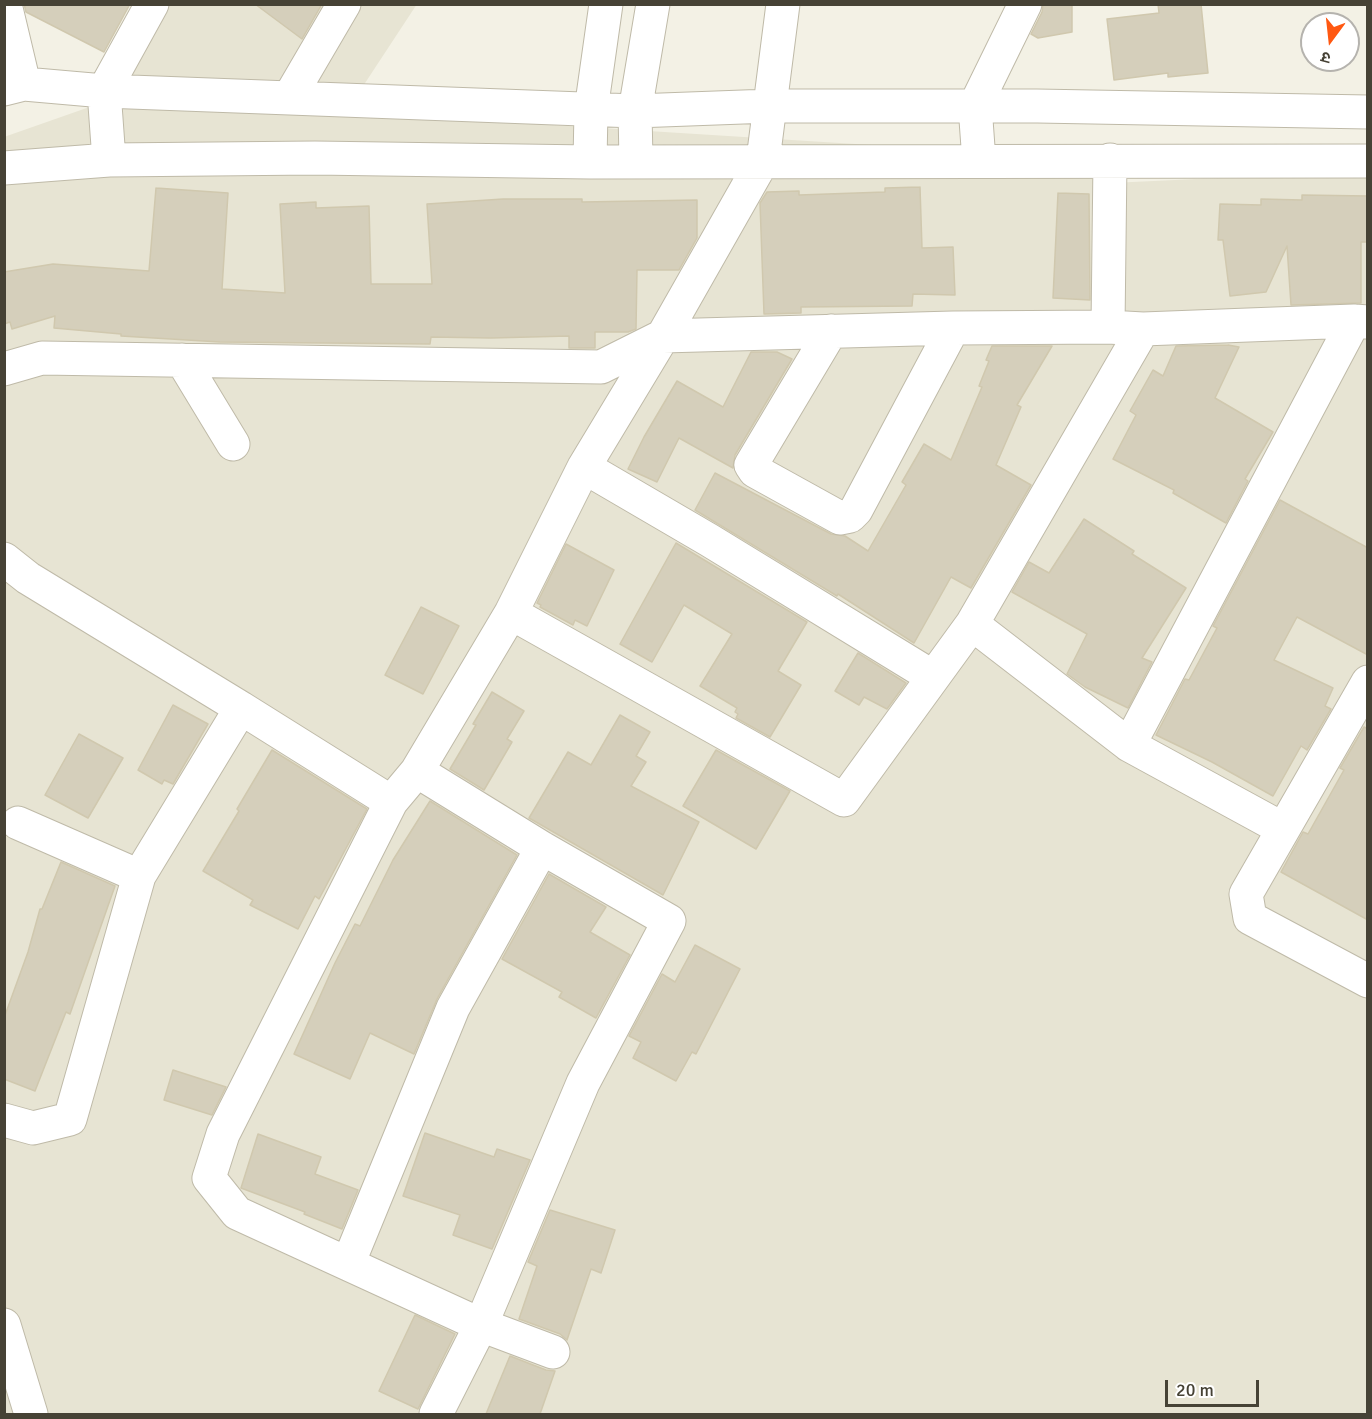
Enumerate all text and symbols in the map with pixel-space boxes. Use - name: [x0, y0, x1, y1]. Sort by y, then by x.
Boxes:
- north arrow: [1300, 12, 1360, 72]
- text: उ: [1319, 47, 1333, 68]
- scale bar: [1168, 1368, 1262, 1406]
- text: 20 m: [1176, 1379, 1214, 1401]

